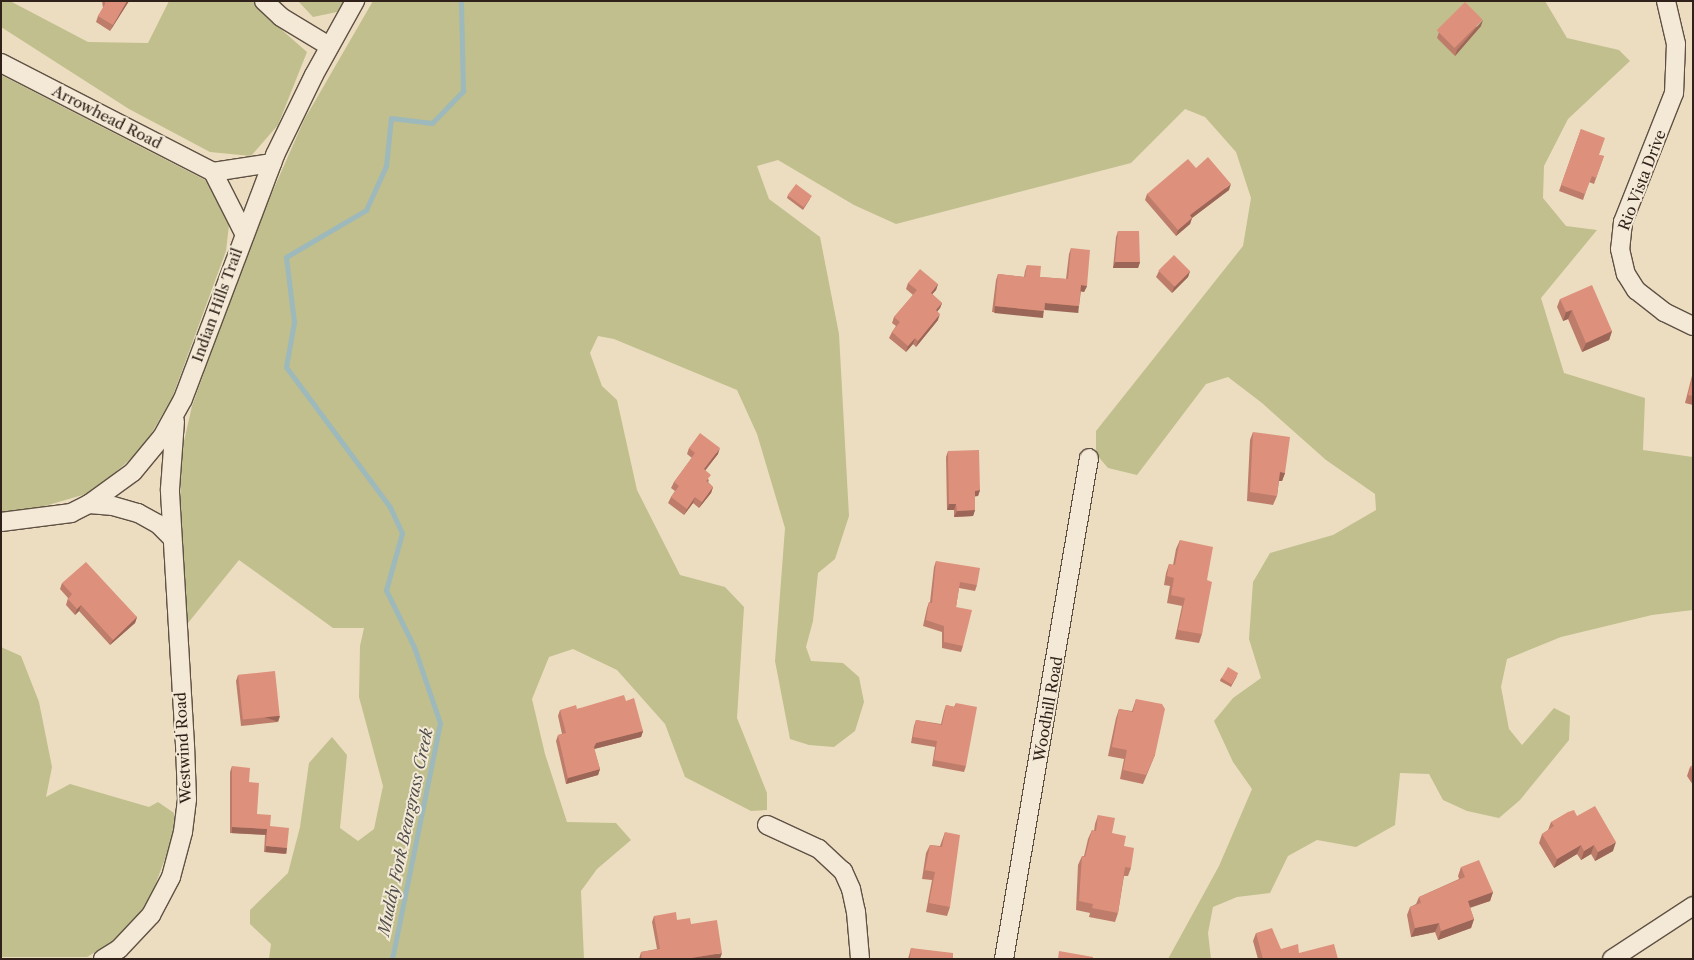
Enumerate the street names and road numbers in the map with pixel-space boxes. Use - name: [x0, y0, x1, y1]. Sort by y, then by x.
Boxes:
- street label: Arrowhead Road: [49, 82, 165, 152]
- street label: Rio Vista Drive: [1614, 127, 1670, 233]
- street label: Indian Hills Trail: [188, 245, 246, 365]
- street label: Woodhill Road: [1030, 655, 1066, 763]
- street label: Westwind Road: [171, 692, 195, 804]

